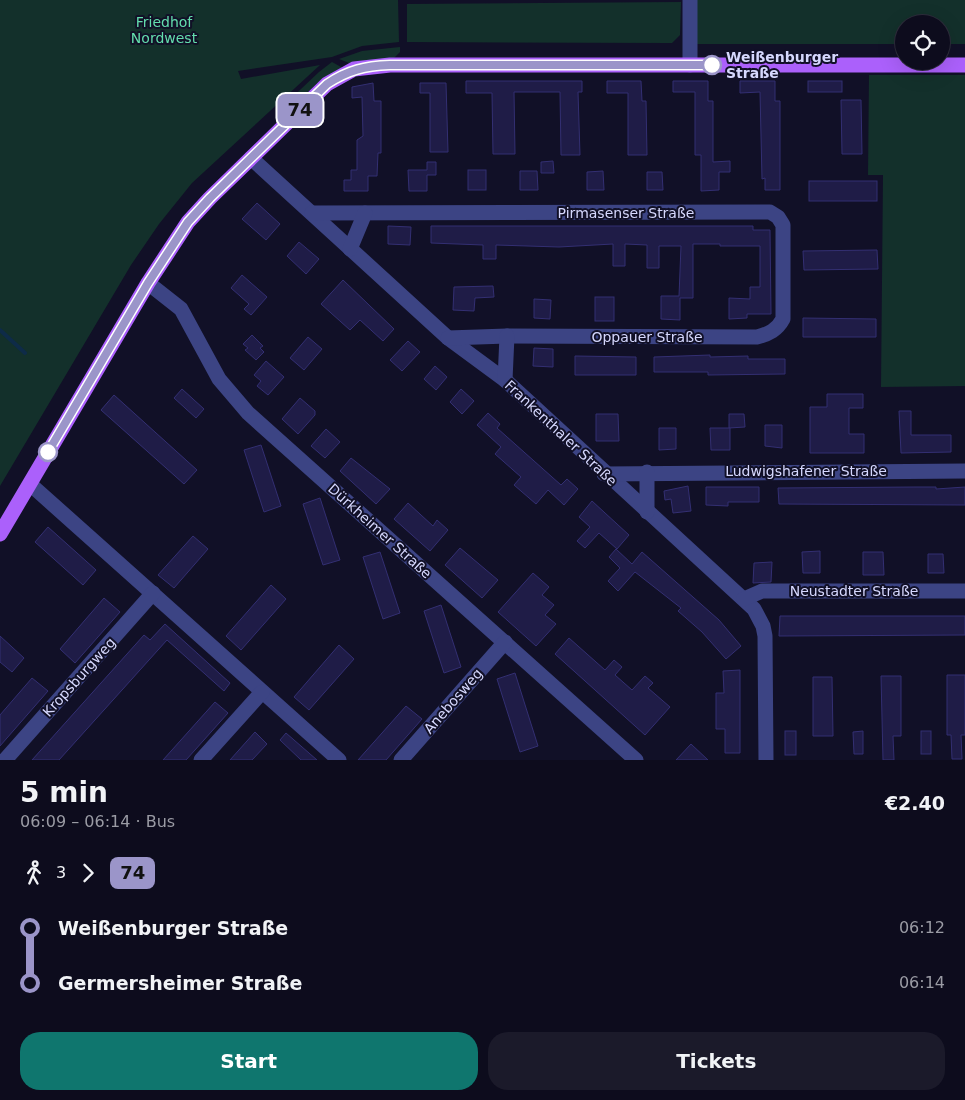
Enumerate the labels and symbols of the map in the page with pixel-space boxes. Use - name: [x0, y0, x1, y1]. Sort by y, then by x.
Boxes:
- park label: Friedhof Nordwest: [131, 14, 198, 46]
- place label: Weißenburger Straße: [726, 49, 838, 81]
- marker: Weißenburger Straße: [702, 55, 722, 75]
- line badge: 74: [278, 94, 322, 126]
- street label: Pirmasenser Straße: [558, 205, 694, 221]
- street label: Oppauer Straße: [591, 329, 703, 345]
- street label: Frankenthaler Straße: [502, 377, 620, 489]
- unlabelled marker: [38, 442, 58, 462]
- street label: Ludwigshafener Straße: [725, 463, 887, 479]
- street label: Dürkheimer Straße: [325, 480, 435, 582]
- street label: Neustadter Straße: [790, 583, 918, 599]
- street label: Kropsburgweg: [39, 634, 119, 720]
- street label: Anebosweg: [420, 665, 486, 737]

